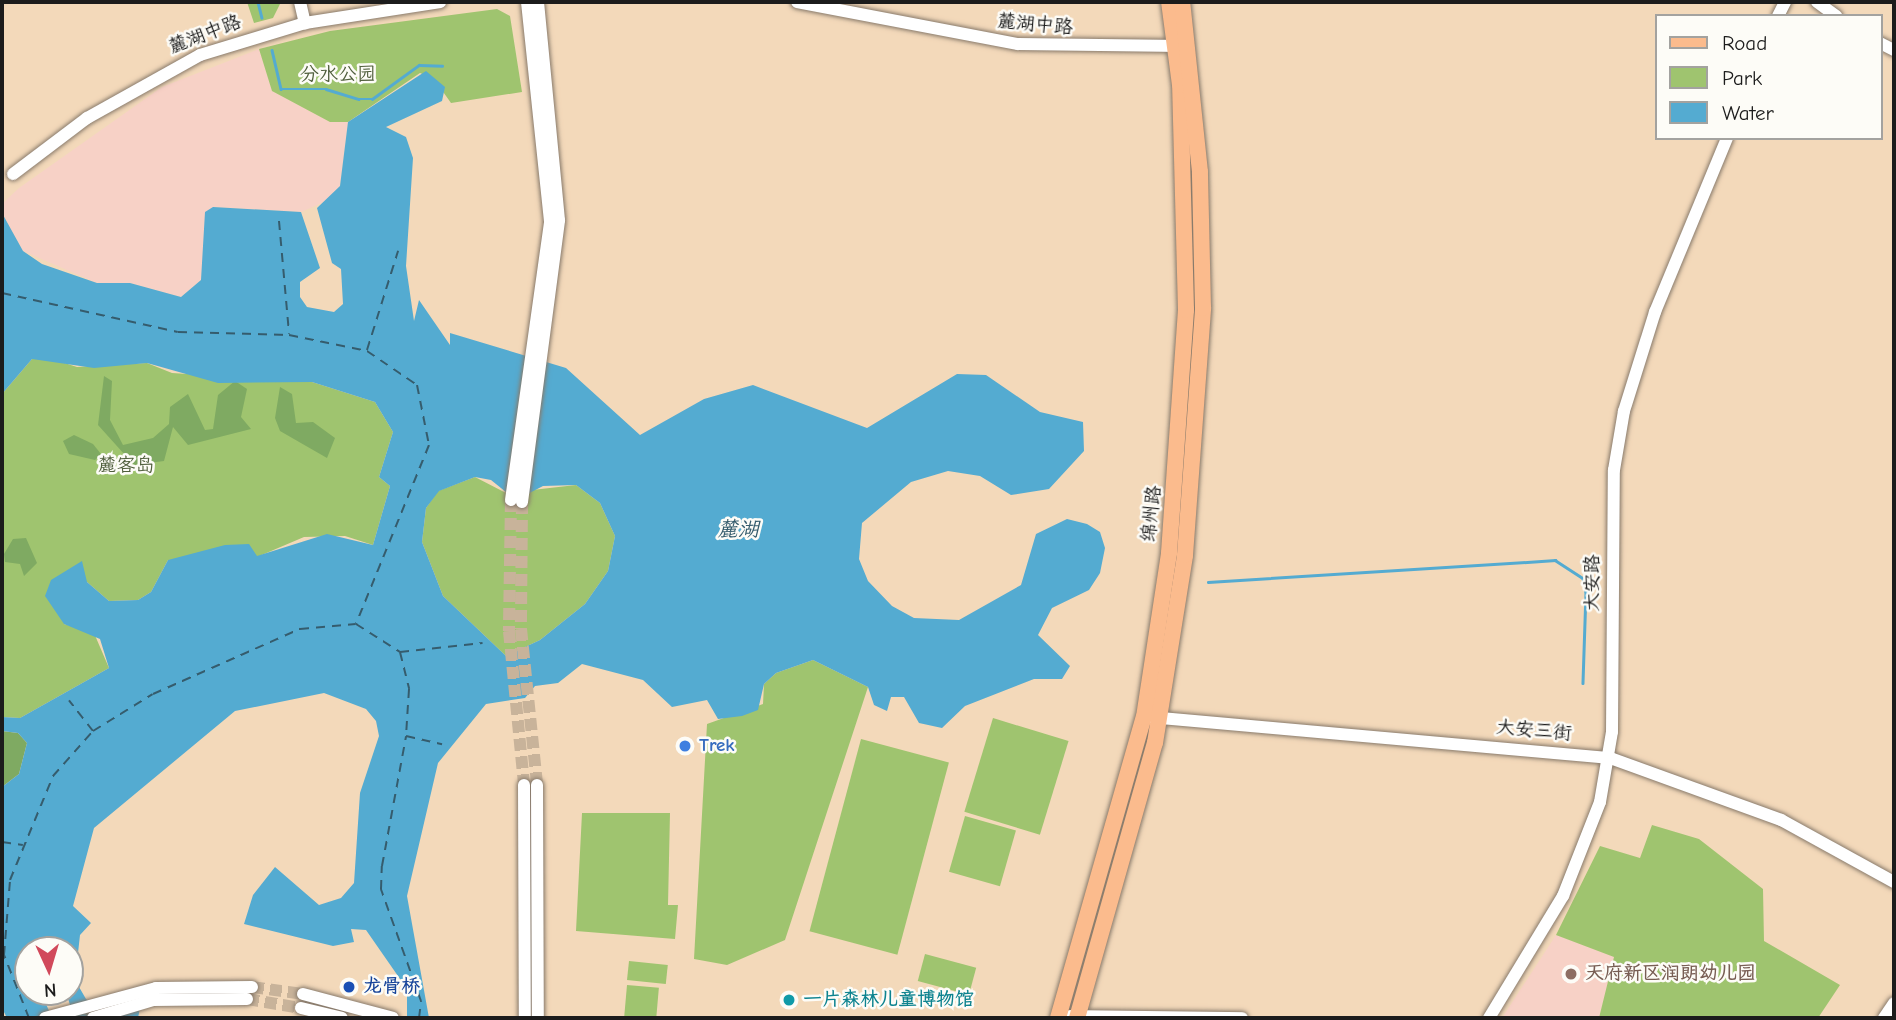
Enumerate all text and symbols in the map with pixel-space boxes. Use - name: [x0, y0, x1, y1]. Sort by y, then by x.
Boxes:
- street label: 麓湖中路: [996, 10, 1074, 40]
- street label: 麓湖中路: [165, 11, 245, 59]
- legend: [1654, 14, 1882, 140]
- text: Road: [1722, 31, 1767, 55]
- park label: 分水公园: [300, 64, 376, 86]
- text: Park: [1722, 66, 1762, 90]
- text: Water: [1722, 101, 1774, 125]
- park label: 麓客岛: [98, 455, 154, 477]
- street label: 绵州路: [1138, 484, 1166, 544]
- water label: 麓湖: [717, 516, 759, 542]
- street label: 大安路: [1582, 555, 1604, 611]
- street label: 大安三街: [1495, 716, 1573, 746]
- place label: Trek: [699, 735, 735, 757]
- marker: Trek: [677, 738, 693, 754]
- north arrow: [14, 936, 84, 1006]
- place label: 天府新区润朗幼儿园: [1585, 963, 1756, 985]
- marker: 天府新区润朗幼儿园: [1563, 966, 1579, 982]
- place label: 龙骨桥: [363, 976, 420, 998]
- text: N: [43, 979, 57, 1001]
- marker: 龙骨桥: [341, 979, 357, 995]
- place label: 一片森林儿童博物馆: [803, 989, 974, 1011]
- marker: 一片森林儿童博物馆: [781, 992, 797, 1008]

